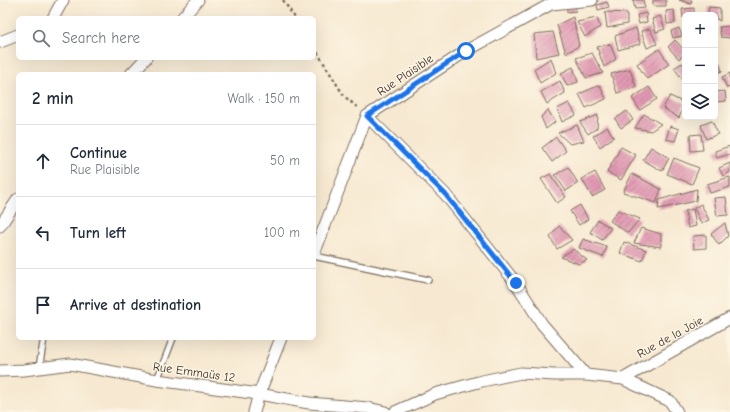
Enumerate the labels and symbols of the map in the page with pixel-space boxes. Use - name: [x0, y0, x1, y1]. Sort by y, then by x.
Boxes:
- route start: [457, 42, 475, 60]
- street label: Rue Plaisible: [374, 51, 436, 99]
- route end: [507, 274, 525, 292]
- street label: Rue de la Joie: [635, 313, 705, 361]
- street label: Rue Emmaüs 12: [152, 359, 236, 385]

